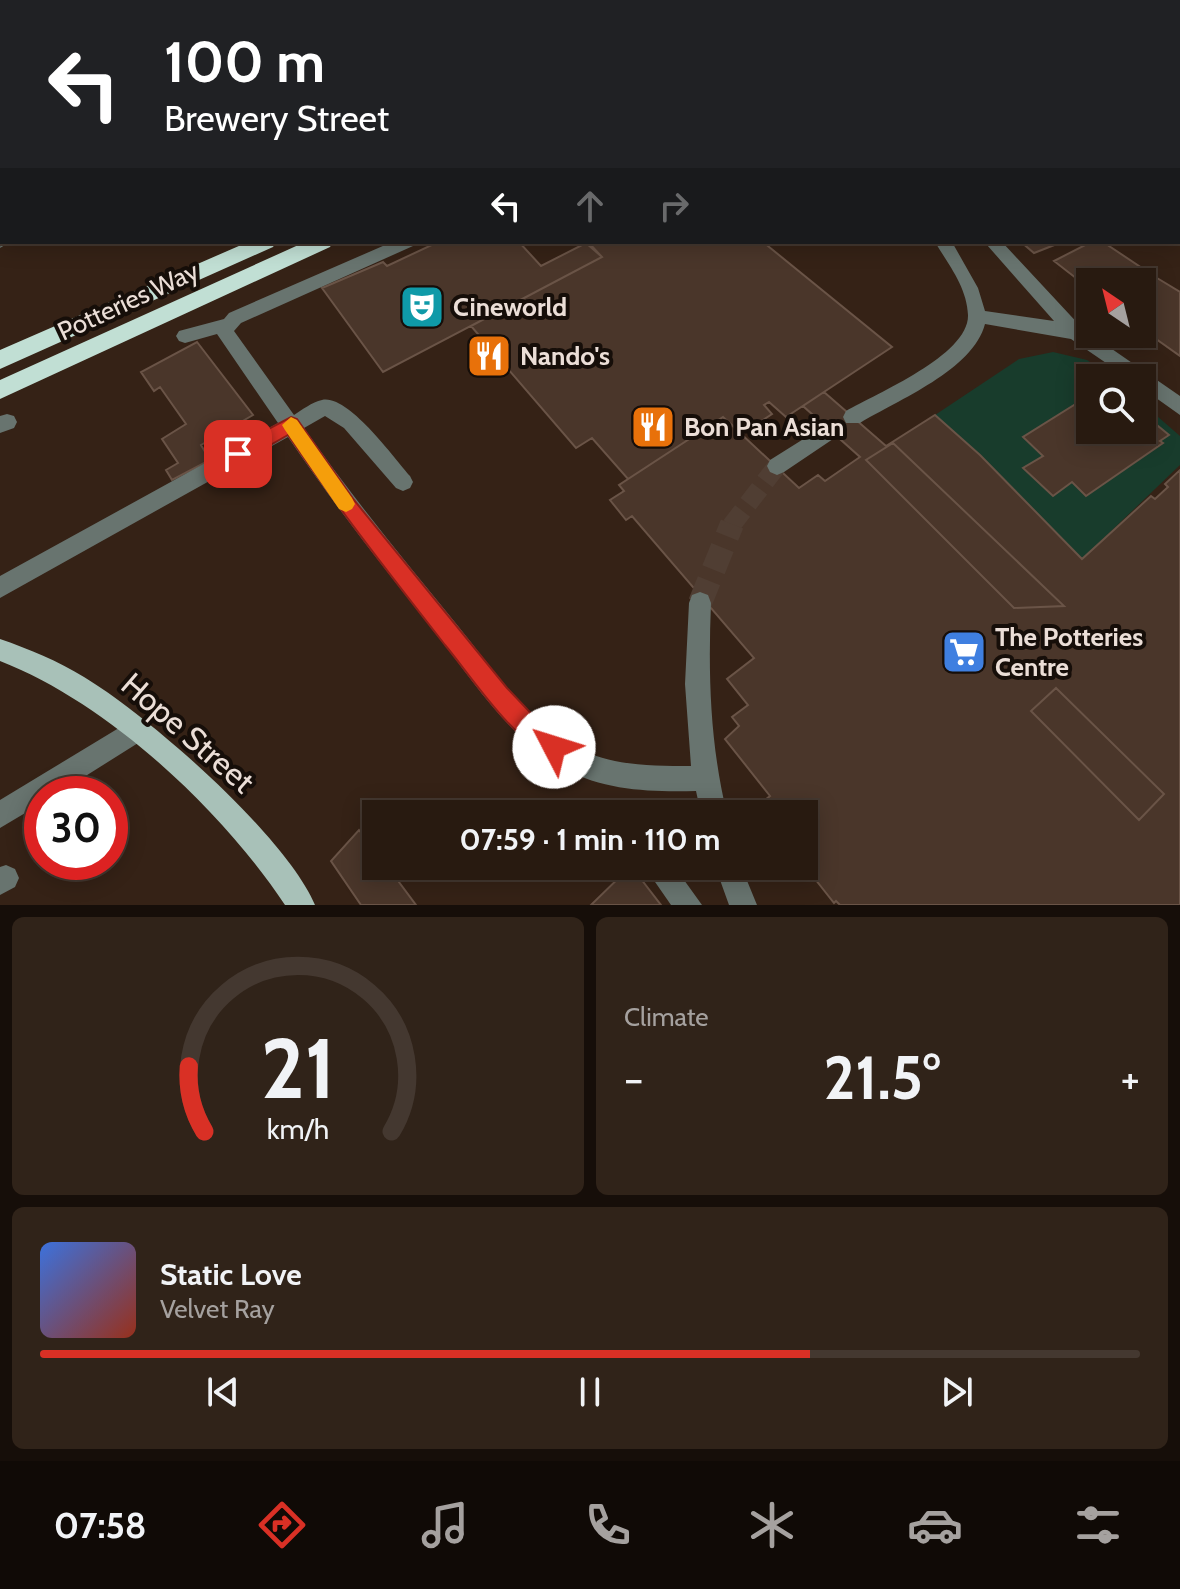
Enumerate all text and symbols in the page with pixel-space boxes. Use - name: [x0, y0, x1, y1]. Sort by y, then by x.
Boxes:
- text: 100 m: [164, 28, 325, 96]
- icon: left: [32, 32, 136, 136]
- text: Brewery Street: [164, 96, 389, 140]
- icon: left: [484, 184, 528, 228]
- icon: ahead: [568, 184, 612, 228]
- icon: right: [652, 184, 696, 228]
- street label: Potteries Way: [53, 254, 203, 348]
- north arrow: [1076, 268, 1156, 348]
- map controls: [1076, 268, 1156, 444]
- theatre icon: Cineworld: [398, 283, 446, 331]
- place label: Cineworld: [453, 291, 567, 323]
- restaurant icon: Nando's: [465, 332, 513, 380]
- place label: Nando's: [520, 340, 610, 372]
- button: search: [1076, 364, 1156, 444]
- restaurant icon: Bon Pan Asian: [629, 403, 677, 451]
- place label: Bon Pan Asian: [684, 411, 844, 443]
- pin: [204, 420, 272, 488]
- icon: arrive: [216, 432, 260, 476]
- place label: The Potteries Centre: [995, 621, 1143, 683]
- supermarket icon: The Potteries Centre: [940, 628, 988, 676]
- street label: Hope Street: [114, 664, 263, 801]
- position arrow: [512, 705, 596, 789]
- speed limit sign: 30: [24, 776, 128, 880]
- text: 07:59 · 1 min · 110 m: [460, 821, 720, 858]
- text: Climate: [624, 1001, 709, 1033]
- text: 21: [261, 1018, 335, 1119]
- text: 21.5°: [824, 1041, 940, 1114]
- text: −: [624, 1052, 643, 1105]
- text: +: [1121, 1052, 1140, 1105]
- text: km/h: [267, 1111, 329, 1146]
- text: Static Love: [160, 1256, 302, 1293]
- text: Velvet Ray: [160, 1293, 275, 1325]
- icon: previous: [201, 1370, 245, 1414]
- icon: pause: [568, 1370, 612, 1414]
- icon: next: [935, 1370, 979, 1414]
- icon: directions: [254, 1497, 310, 1553]
- icon: music: [417, 1497, 473, 1553]
- icon: phone: [580, 1497, 636, 1553]
- icon: climate: [744, 1497, 800, 1553]
- icon: car: [907, 1497, 963, 1553]
- icon: filters: [1070, 1497, 1126, 1553]
- text: 07:58: [54, 1503, 146, 1547]

